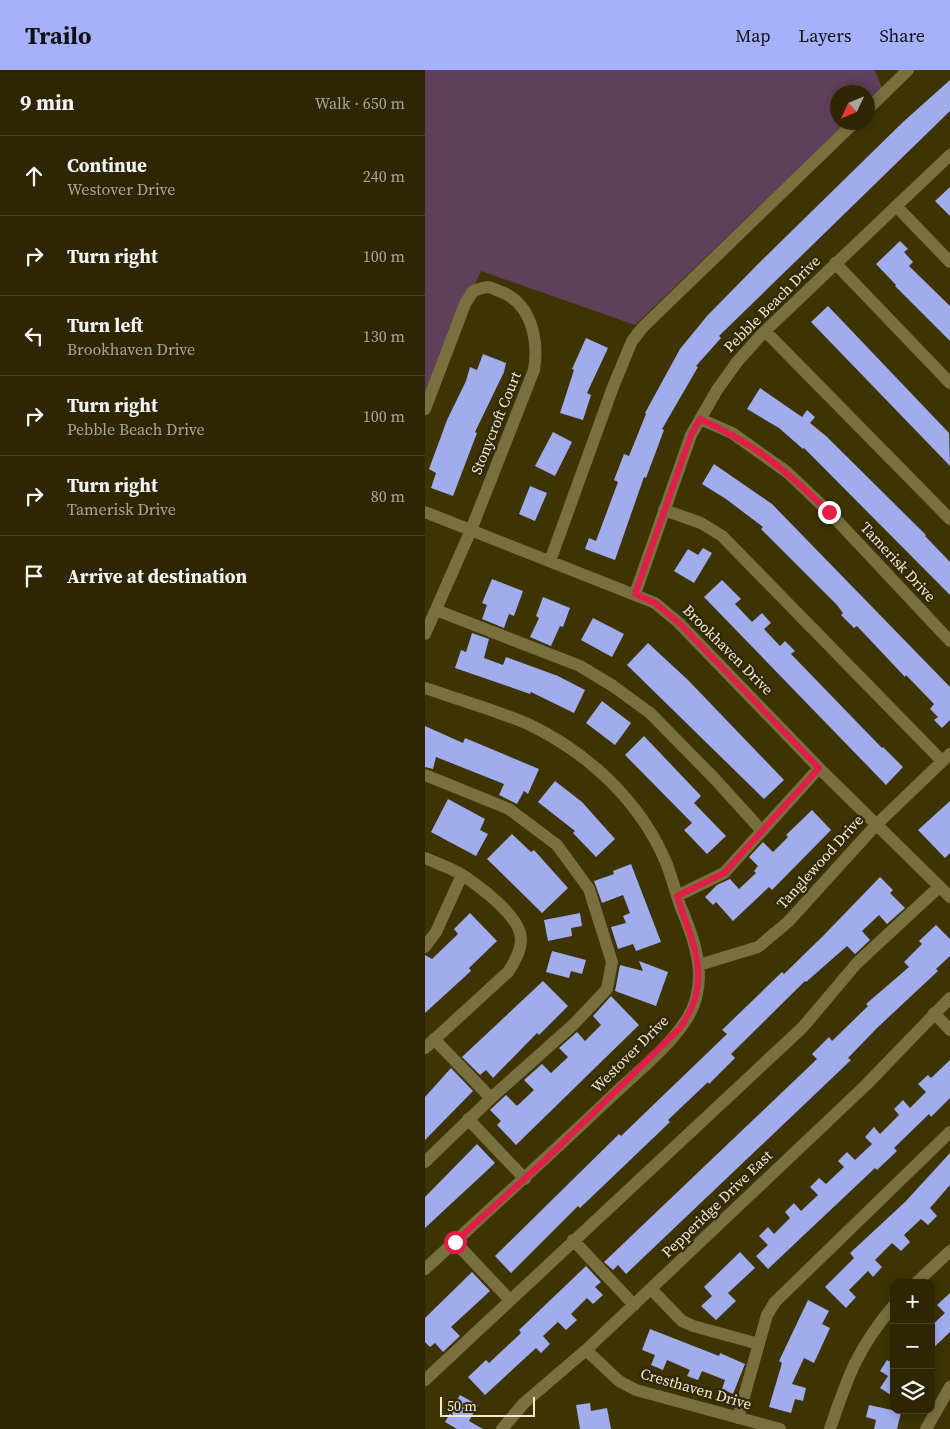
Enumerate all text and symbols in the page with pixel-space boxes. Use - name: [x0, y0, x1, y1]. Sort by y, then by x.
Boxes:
- text: Trailo: [25, 19, 92, 52]
- text: Map: [735, 23, 770, 48]
- text: Layers: [798, 23, 851, 48]
- text: Share: [879, 23, 925, 48]
- north arrow: [830, 85, 875, 130]
- text: 9 min: [20, 88, 75, 117]
- text: Walk · 650 m: [315, 92, 405, 114]
- text: Continue: [67, 152, 147, 178]
- icon: ahead: [20, 162, 48, 190]
- text: 240 m: [363, 165, 405, 187]
- text: Westover Drive: [67, 178, 175, 200]
- icon: right: [20, 242, 48, 270]
- text: Turn right: [67, 243, 158, 269]
- text: 100 m: [363, 245, 405, 267]
- street label: Pebble Beach Drive: [719, 250, 825, 357]
- text: Turn left: [67, 312, 143, 338]
- icon: left: [20, 322, 48, 350]
- text: 130 m: [363, 325, 405, 347]
- text: Brookhaven Drive: [67, 338, 195, 360]
- street label: Stonycroft Court: [465, 368, 526, 477]
- text: Turn right: [67, 392, 158, 418]
- icon: right: [20, 402, 48, 430]
- text: 100 m: [363, 405, 405, 427]
- text: Pebble Beach Drive: [67, 418, 205, 440]
- text: Turn right: [67, 472, 158, 498]
- icon: right: [20, 482, 48, 510]
- text: 80 m: [371, 485, 405, 507]
- text: Tamerisk Drive: [67, 498, 176, 520]
- route end: [818, 501, 841, 524]
- street label: Tamerisk Drive: [856, 517, 941, 606]
- icon: arrive: [20, 562, 48, 590]
- text: Arrive at destination: [67, 563, 247, 589]
- street label: Brookhaven Drive: [678, 600, 779, 700]
- street label: Tanglewood Drive: [772, 810, 868, 913]
- street label: Westover Drive: [586, 1010, 673, 1097]
- street label: Pepperidge Drive East: [657, 1145, 777, 1262]
- route start: [444, 1231, 467, 1254]
- map controls: [890, 1279, 935, 1414]
- button: +: [890, 1279, 935, 1324]
- button: −: [890, 1324, 935, 1369]
- street label: Cresthaven Drive: [638, 1363, 755, 1415]
- button: layers: [890, 1369, 935, 1414]
- scale bar: [440, 1394, 535, 1417]
- text: 50 m: [447, 1396, 477, 1416]

